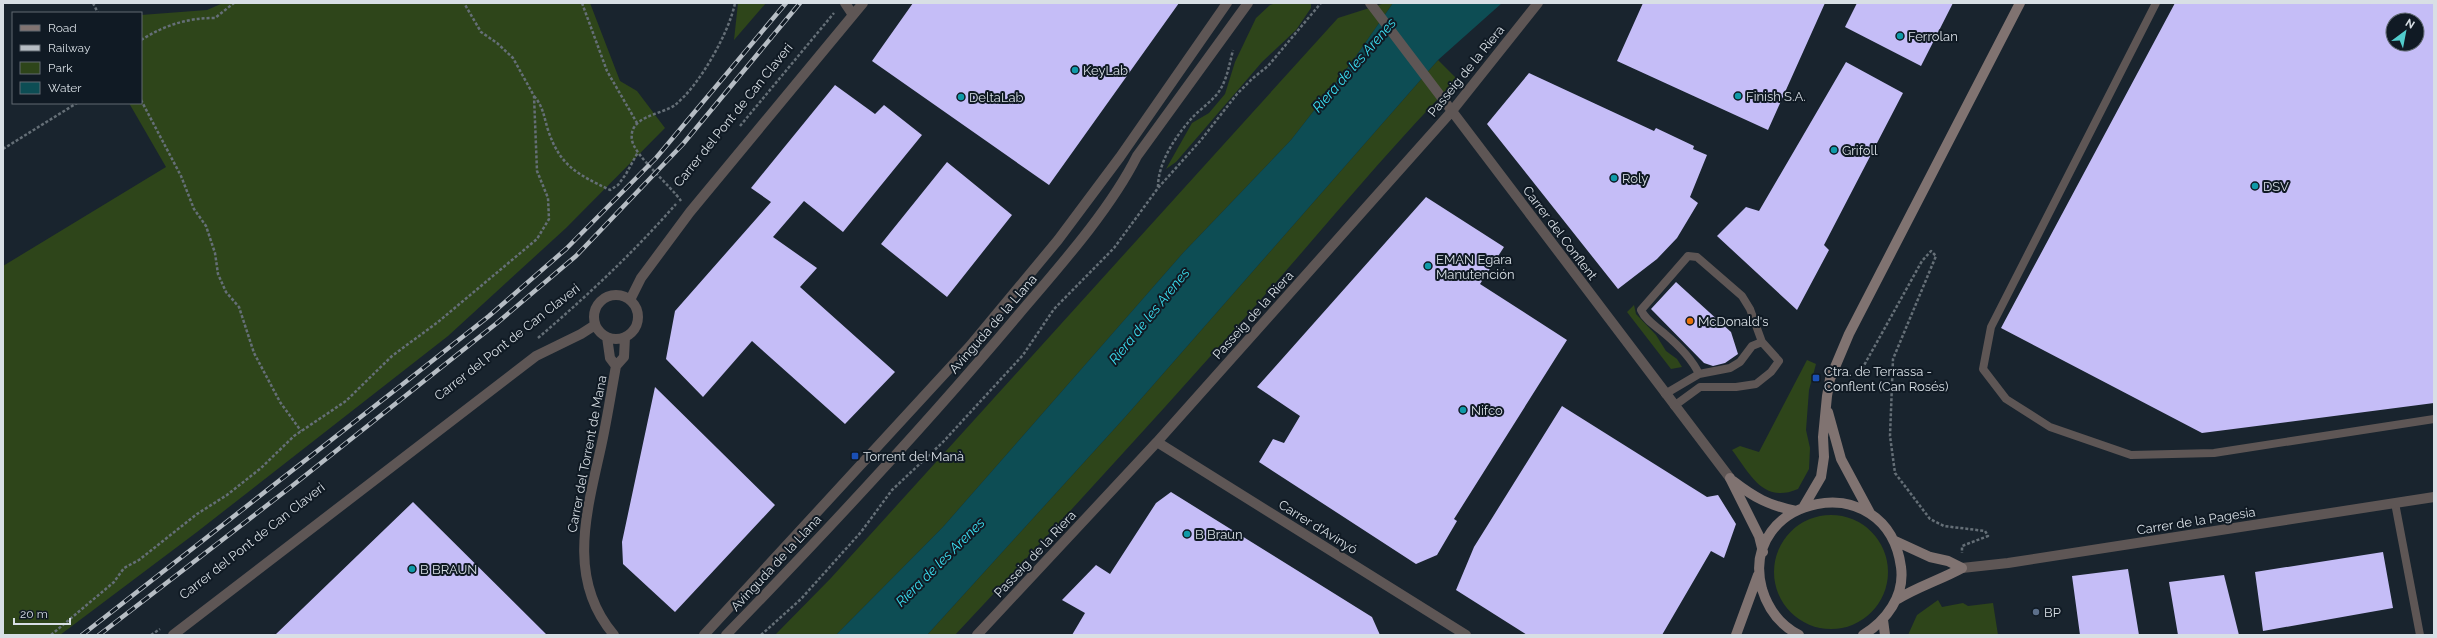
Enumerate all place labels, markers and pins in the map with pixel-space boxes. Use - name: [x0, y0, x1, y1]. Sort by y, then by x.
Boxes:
- place label: Ferrolan: [1908, 29, 1958, 44]
- marker: Ferrolan: [1895, 31, 1905, 41]
- place label: KeyLab: [1083, 63, 1128, 78]
- marker: KeyLab: [1070, 65, 1080, 75]
- place label: Finish S.A.: [1746, 89, 1806, 104]
- place label: DeltaLab: [969, 90, 1024, 105]
- marker: Finish S.A.: [1733, 91, 1743, 101]
- marker: DeltaLab: [956, 92, 966, 102]
- place label: Grifoll: [1842, 143, 1878, 158]
- marker: Grifoll: [1829, 145, 1839, 155]
- place label: Roly: [1622, 171, 1648, 186]
- marker: Roly: [1609, 173, 1619, 183]
- place label: DSV: [2263, 179, 2289, 194]
- marker: DSV: [2250, 181, 2260, 191]
- place label: EMAN Egara Manutención: [1436, 252, 1514, 282]
- marker: EMAN Egara Manutención: [1423, 261, 1433, 271]
- place label: McDonald's: [1698, 314, 1768, 329]
- marker: McDonald's: [1685, 316, 1695, 326]
- place label: Ctra. de Terrassa - Conflent (Can Rosés): [1824, 364, 1948, 394]
- marker: Ctra. de Terrassa - Conflent (Can Rosés): [1811, 373, 1821, 383]
- place label: Nifco: [1471, 403, 1503, 418]
- marker: Nifco: [1458, 405, 1468, 415]
- place label: Torrent del Manà: [863, 449, 964, 464]
- marker: Torrent del Manà: [850, 451, 860, 461]
- place label: B Braun: [1195, 527, 1243, 542]
- marker: B Braun: [1182, 529, 1192, 539]
- place label: B BRAUN: [420, 562, 477, 577]
- marker: B BRAUN: [407, 564, 417, 574]
- place label: BP: [2044, 605, 2061, 620]
- marker: BP: [2031, 607, 2041, 617]

